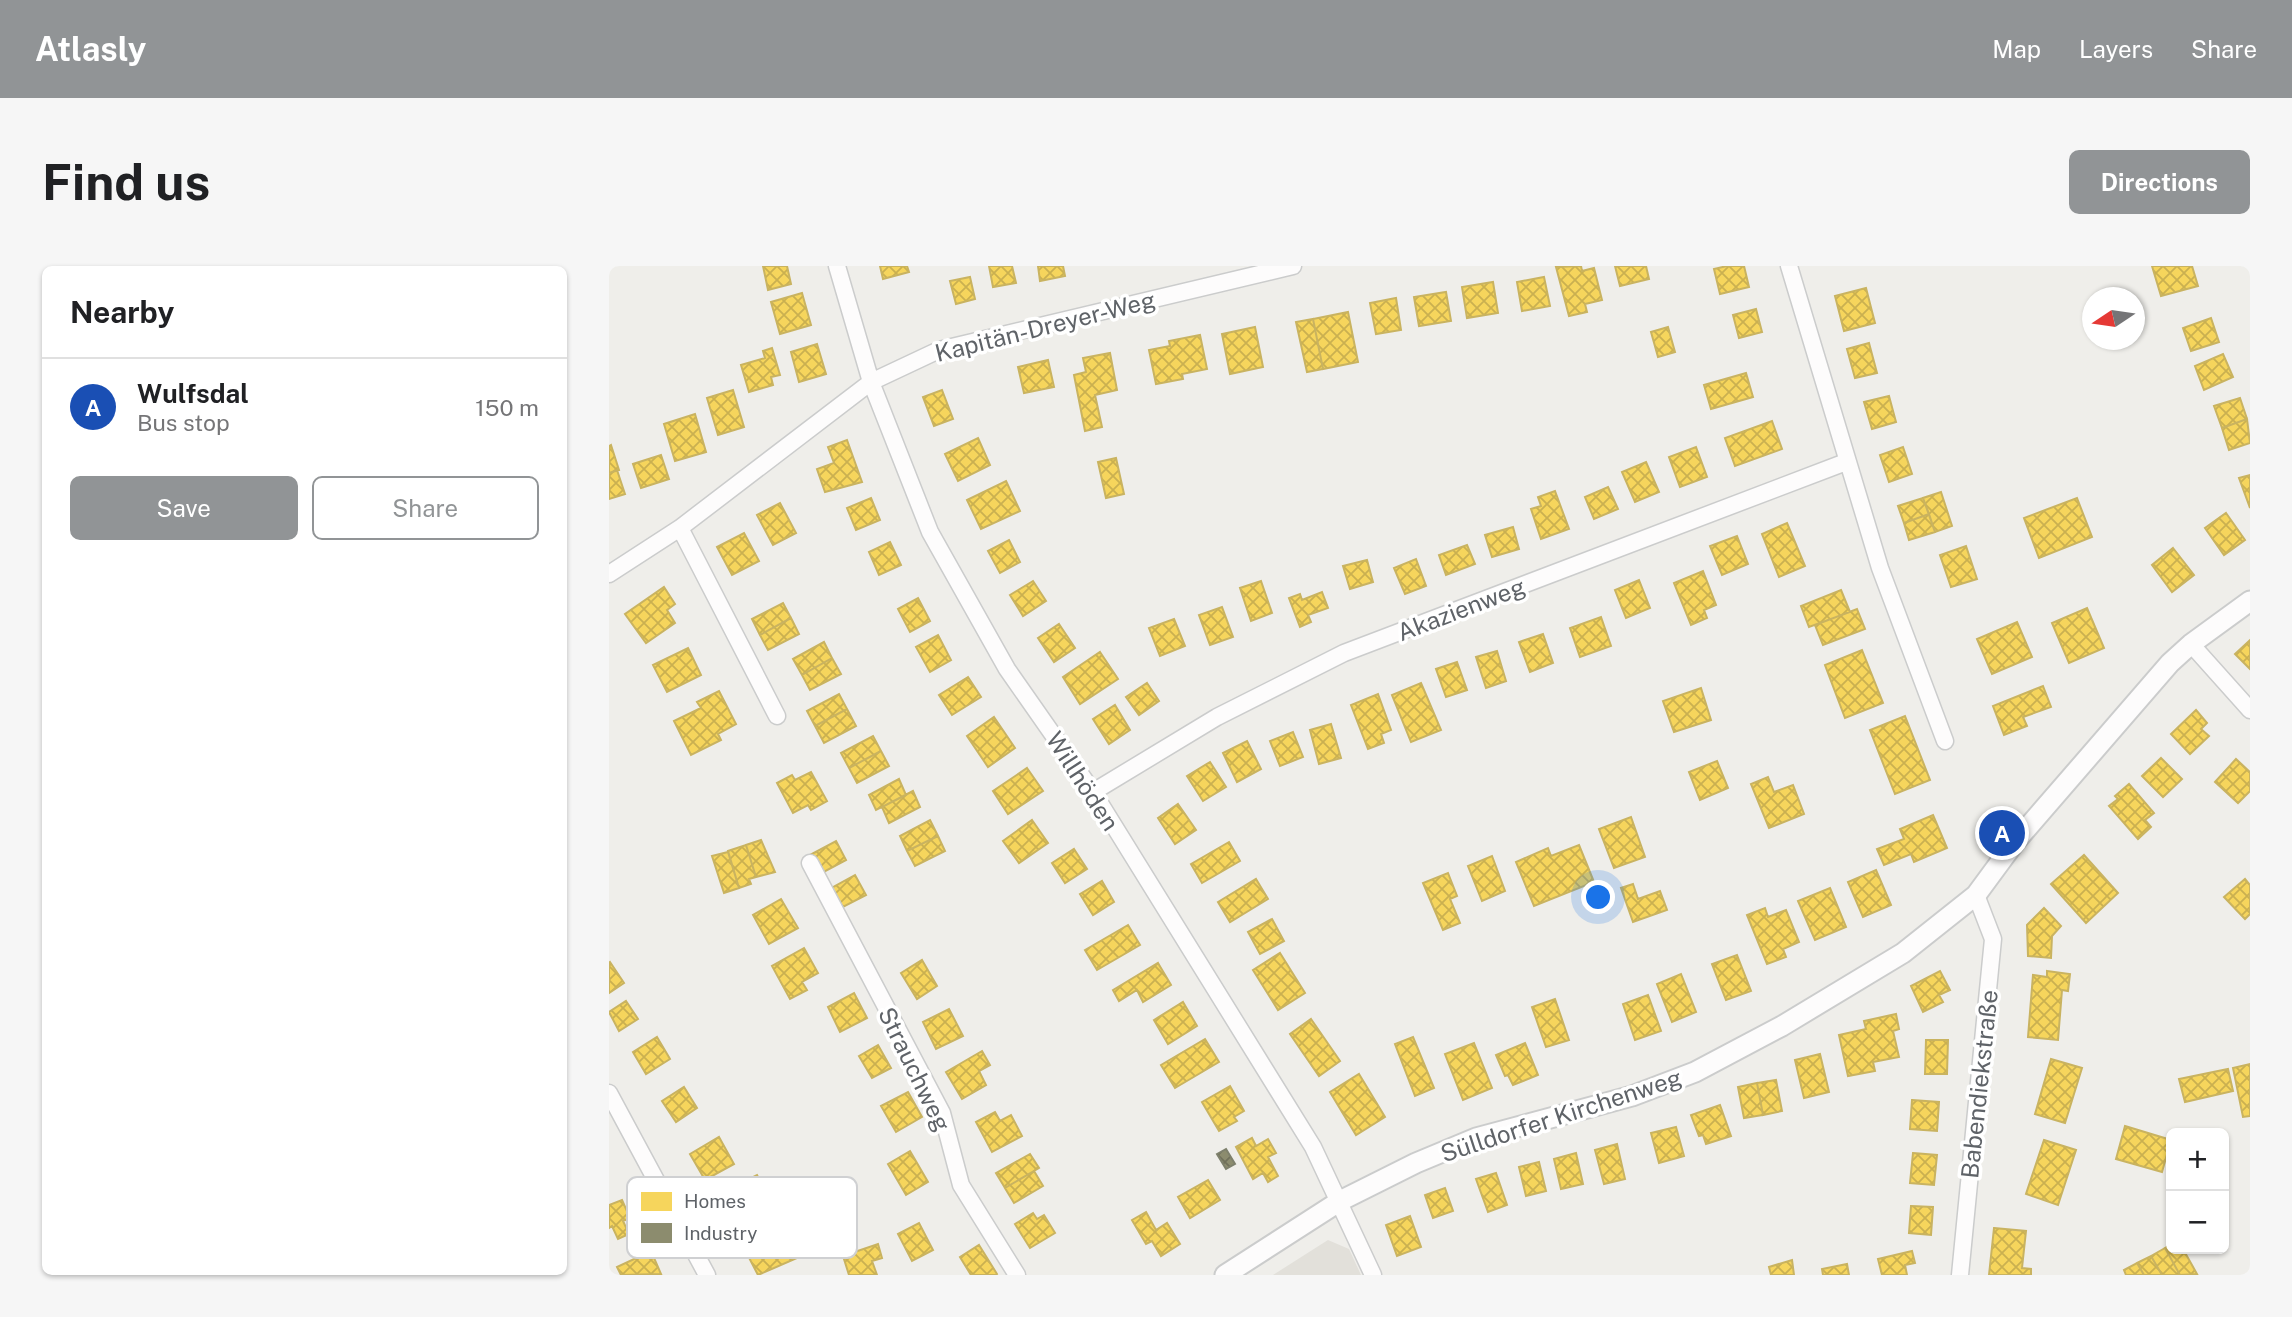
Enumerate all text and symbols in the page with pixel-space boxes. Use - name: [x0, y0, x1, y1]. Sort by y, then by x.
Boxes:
- text: Atlasly: [35, 30, 146, 68]
- text: Map: [1992, 35, 2041, 63]
- text: Layers: [2079, 35, 2153, 63]
- text: Share: [2191, 35, 2257, 63]
- button: Directions: [2069, 150, 2250, 214]
- text: Find us: [42, 153, 210, 211]
- street label: Kapitän-Dreyer-Weg: [932, 285, 1158, 367]
- north arrow: [2082, 287, 2145, 350]
- text: Nearby: [70, 294, 174, 330]
- text: Wulfsdal: [137, 378, 249, 409]
- text: A: [85, 394, 101, 421]
- text: 150 m: [475, 394, 539, 421]
- text: Bus stop: [137, 409, 230, 436]
- button: Save: [70, 476, 298, 540]
- button: Share: [312, 476, 539, 540]
- street label: Akazienweg: [1393, 572, 1529, 646]
- street label: Willhöden: [1041, 726, 1125, 836]
- pin: A: [1979, 807, 2025, 859]
- your location: [1581, 880, 1615, 914]
- street label: Babendiekstraße: [1955, 988, 2003, 1180]
- street label: Strauchweg: [873, 1002, 957, 1136]
- street label: Sülldorfer Kirchenweg: [1437, 1063, 1685, 1167]
- map controls: [2166, 1128, 2229, 1254]
- button: +: [2166, 1128, 2229, 1191]
- legend: [627, 1177, 857, 1258]
- text: Homes: [684, 1190, 746, 1212]
- button: −: [2166, 1191, 2229, 1254]
- text: Industry: [684, 1222, 757, 1244]

